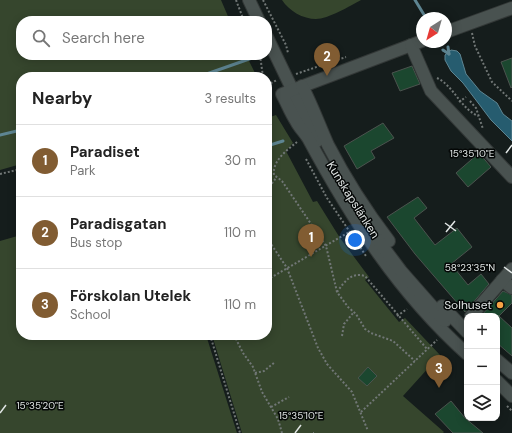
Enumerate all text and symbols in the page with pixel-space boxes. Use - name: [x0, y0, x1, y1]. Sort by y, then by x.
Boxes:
- north arrow: [416, 12, 452, 48]
- search box: [16, 16, 272, 60]
- icon: search: [30, 27, 52, 49]
- text: Search here: [62, 28, 145, 48]
- pin: 2: [314, 43, 340, 76]
- text: Nearby: [32, 87, 92, 109]
- text: 3 results: [204, 90, 256, 107]
- text: Paradiset: [70, 142, 140, 162]
- text: 15°35'10"E: [450, 147, 495, 160]
- text: 1: [43, 152, 47, 169]
- text: 30 m: [224, 152, 256, 169]
- street label: Kunskapslänken: [323, 158, 383, 242]
- text: Park: [70, 162, 96, 179]
- text: Paradisgatan: [70, 214, 167, 234]
- text: 2: [41, 224, 49, 241]
- text: 110 m: [224, 224, 256, 241]
- pin: 1: [298, 224, 324, 257]
- your location: [345, 230, 365, 250]
- text: Bus stop: [70, 234, 122, 251]
- text: 58°23'35"N: [445, 261, 495, 274]
- text: Förskolan Utelek: [70, 286, 191, 306]
- text: 3: [41, 296, 49, 313]
- text: 110 m: [224, 296, 256, 313]
- place label: Solhuset: [444, 297, 492, 313]
- marker: Solhuset: [495, 300, 505, 310]
- text: School: [70, 306, 111, 323]
- map controls: [464, 313, 500, 421]
- button: +: [464, 313, 500, 349]
- button: −: [464, 349, 500, 385]
- pin: 3: [426, 355, 452, 388]
- button: layers: [464, 385, 500, 421]
- text: 15°35'20"E: [16, 399, 64, 412]
- text: 15°35'10"E: [279, 409, 324, 422]

